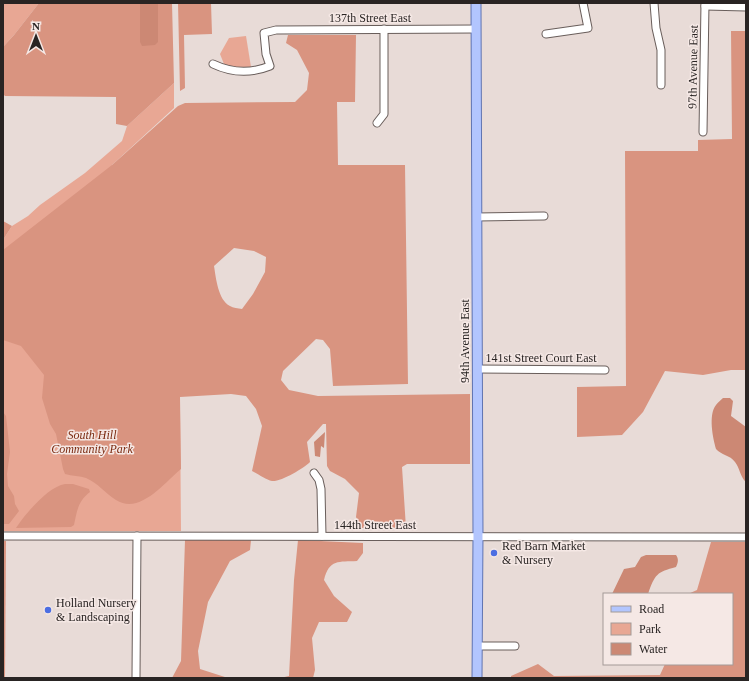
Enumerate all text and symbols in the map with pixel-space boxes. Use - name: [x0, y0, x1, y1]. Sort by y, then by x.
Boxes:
- street label: 137th Street East: [329, 11, 412, 25]
- north arrow: [16, 16, 56, 56]
- text: N: [32, 20, 40, 32]
- street label: 97th Avenue East: [685, 24, 701, 109]
- street label: 94th Avenue East: [458, 298, 472, 383]
- street label: 141st Street Court East: [486, 351, 597, 365]
- park label: South Hill Community Park: [51, 428, 134, 456]
- street label: 144th Street East: [334, 518, 417, 532]
- place label: Red Barn Market & Nursery: [502, 539, 586, 567]
- marker: Red Barn Market & Nursery: [489, 548, 499, 558]
- legend: [603, 593, 733, 665]
- place label: Holland Nursery & Landscaping: [56, 596, 136, 624]
- text: Road: [639, 602, 664, 616]
- marker: Holland Nursery & Landscaping: [43, 605, 53, 615]
- text: Park: [639, 622, 661, 636]
- text: Water: [639, 642, 667, 656]

